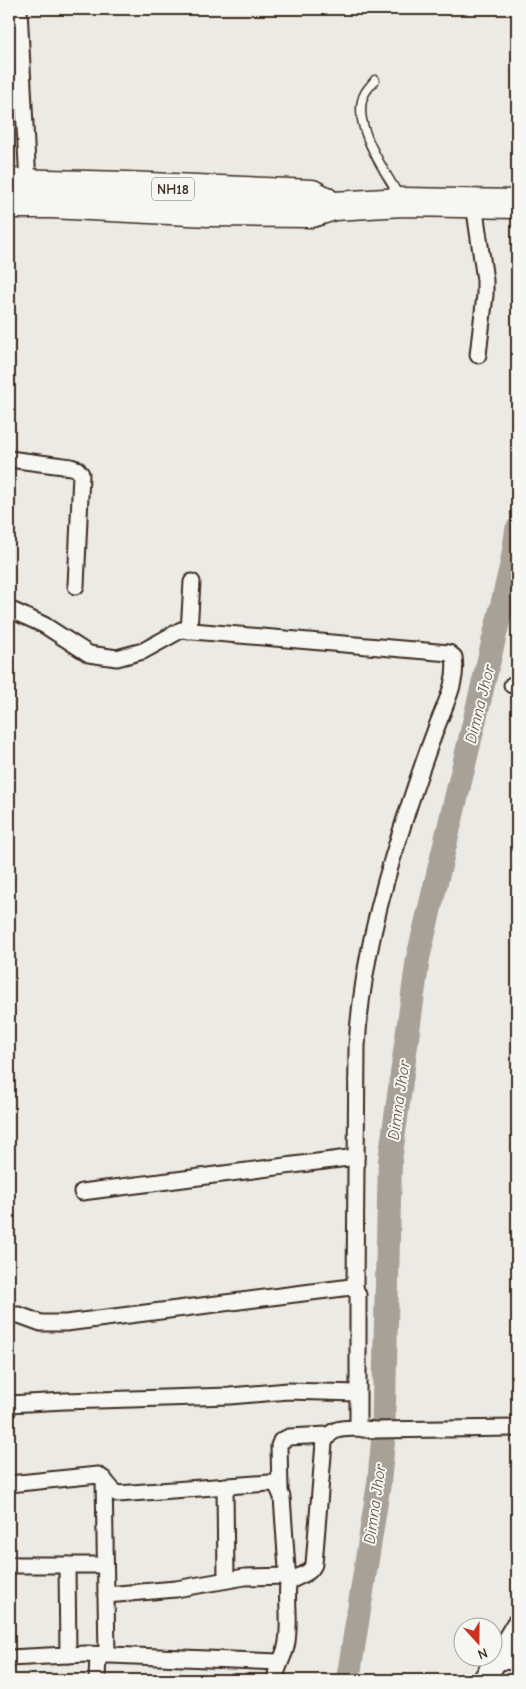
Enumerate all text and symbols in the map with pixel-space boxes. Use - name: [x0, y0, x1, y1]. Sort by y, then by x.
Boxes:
- road number: NH18: [152, 178, 194, 200]
- water label: Dimna Jhor: [462, 663, 499, 745]
- water label: Dimna Jhor: [385, 1059, 414, 1141]
- water label: Dimna Jhor: [361, 1463, 390, 1545]
- north arrow: [454, 1616, 504, 1666]
- text: N: [475, 1644, 490, 1663]

